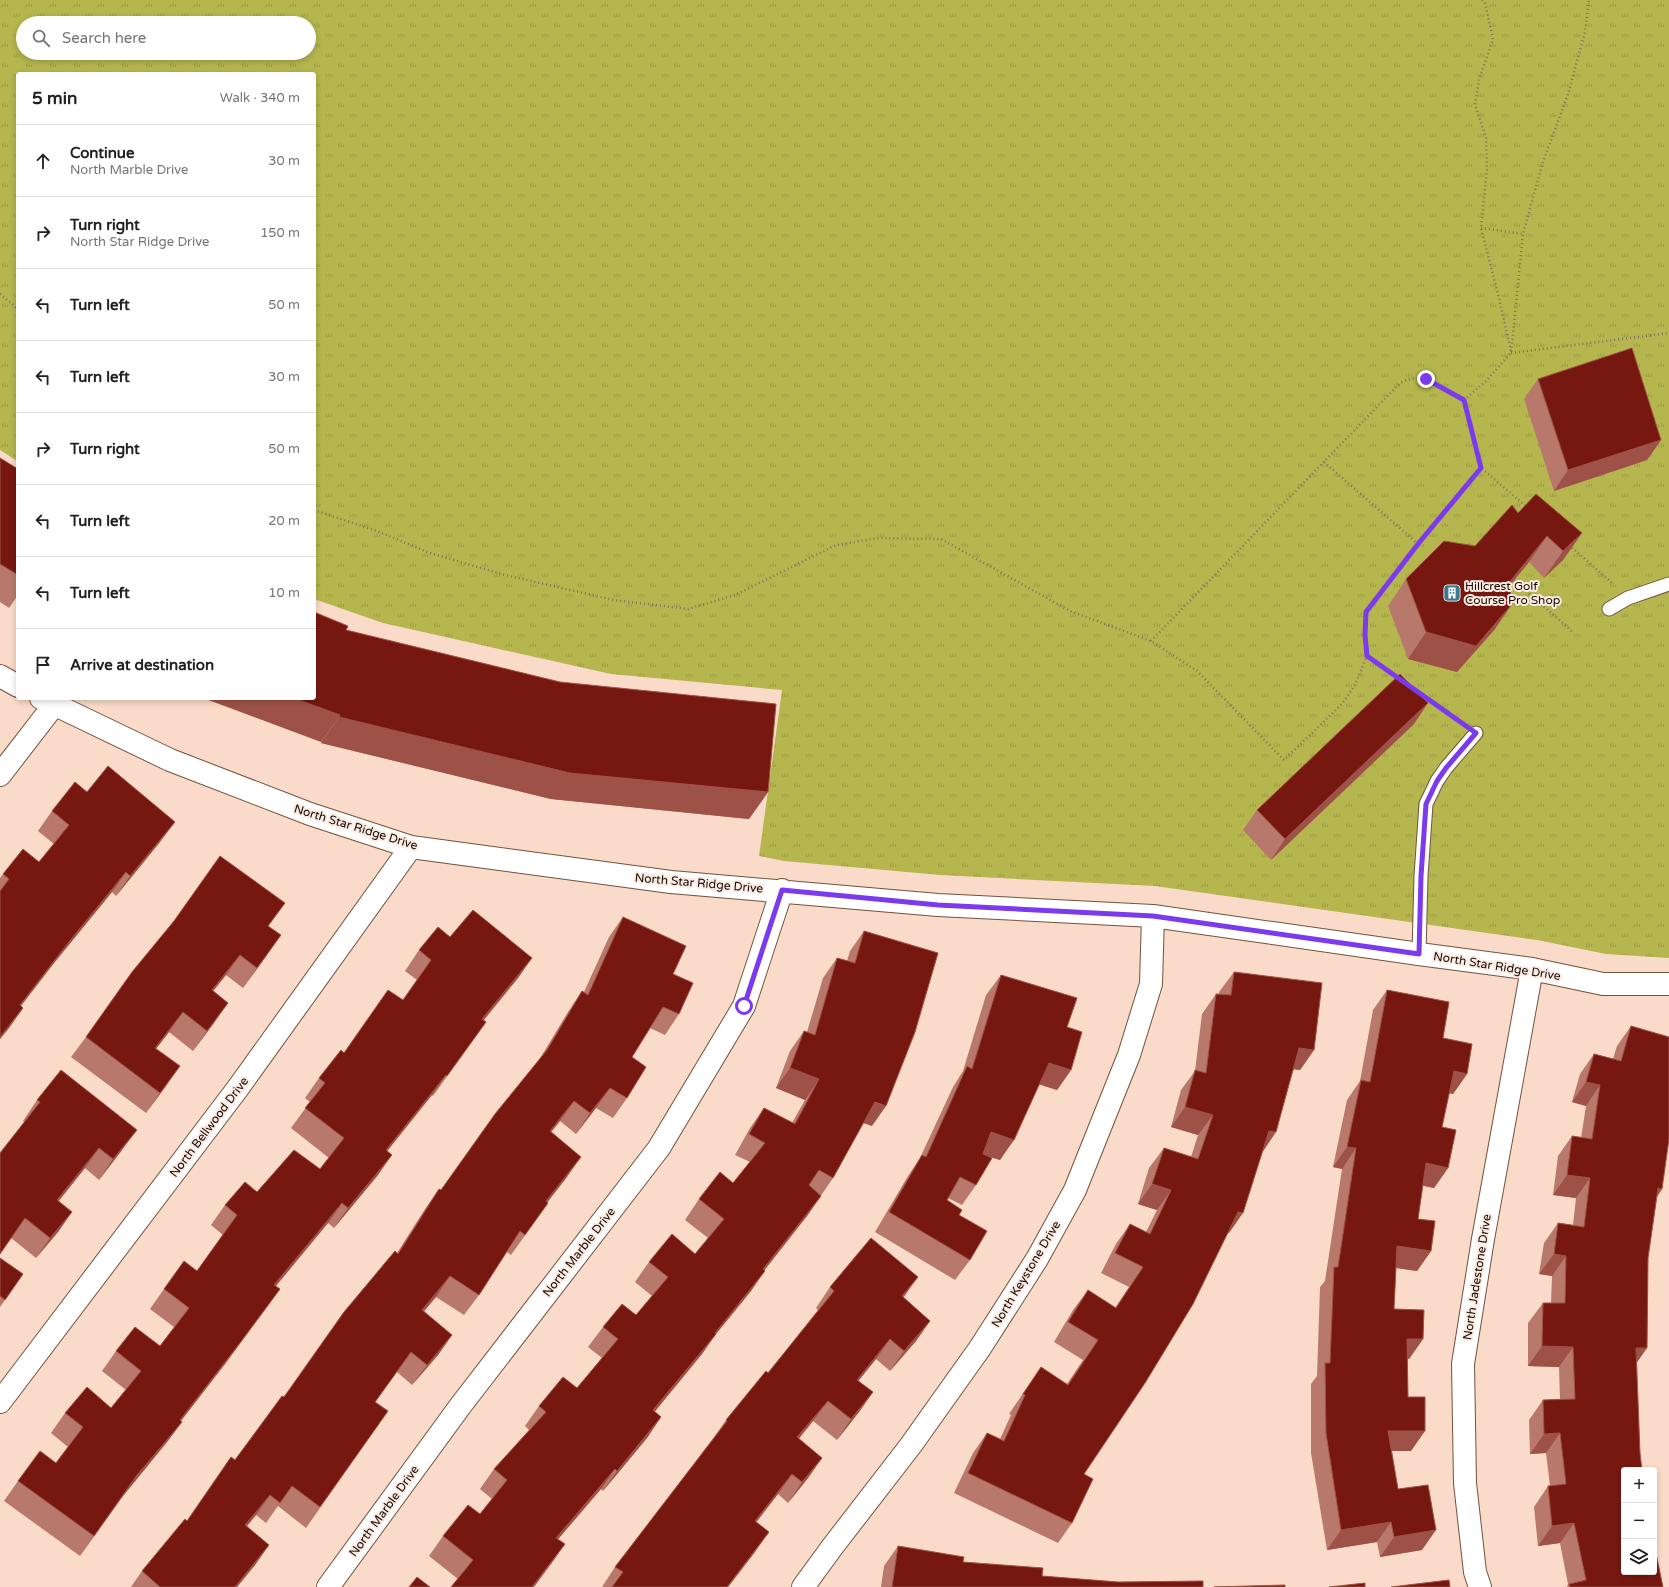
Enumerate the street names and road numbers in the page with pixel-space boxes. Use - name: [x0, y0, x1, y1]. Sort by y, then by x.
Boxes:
- street label: North Star Ridge Drive: [292, 801, 420, 853]
- street label: North Star Ridge Drive: [634, 870, 764, 896]
- street label: North Star Ridge Drive: [1432, 949, 1562, 983]
- street label: North Bellwood Drive: [167, 1074, 251, 1180]
- street label: North Marble Drive: [540, 1204, 618, 1299]
- street label: North Jadestone Drive: [1460, 1213, 1494, 1341]
- street label: North Keystone Drive: [989, 1218, 1063, 1330]
- street label: North Marble Drive: [346, 1462, 422, 1559]

